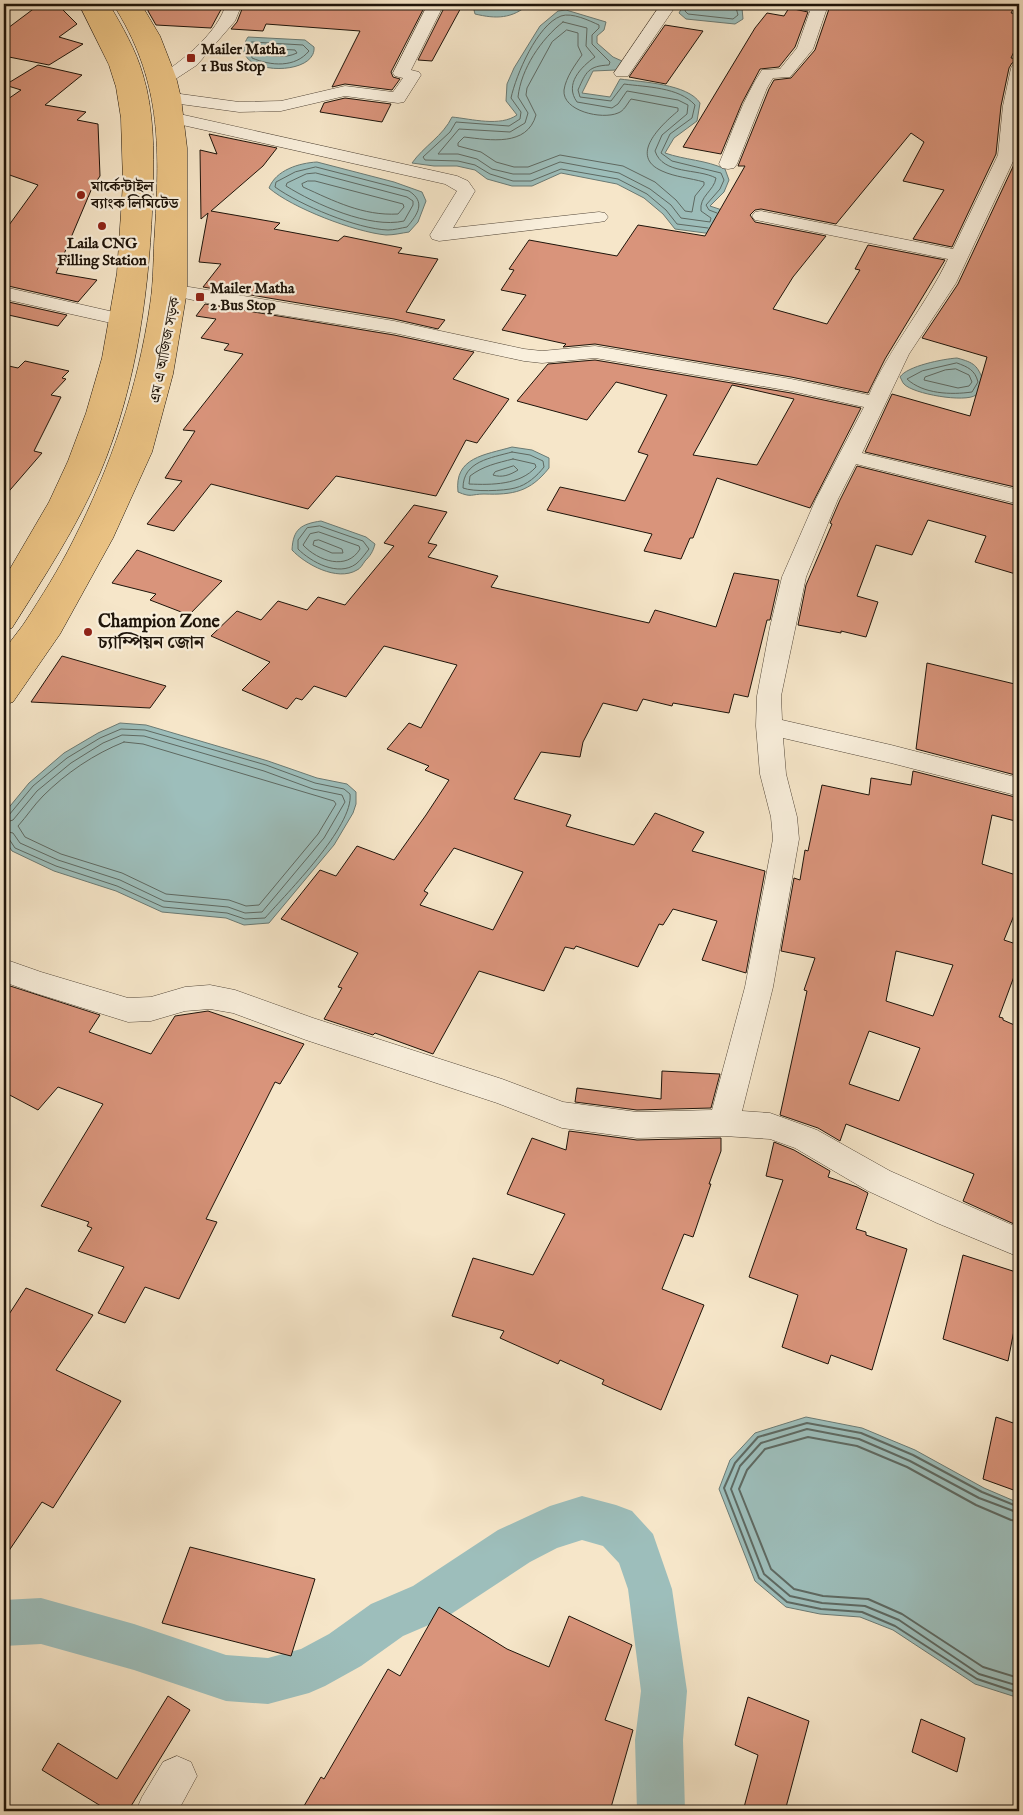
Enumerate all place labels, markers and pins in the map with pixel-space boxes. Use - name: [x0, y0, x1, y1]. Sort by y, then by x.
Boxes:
- place label: Mailer Matha 1 Bus Stop: [201, 40, 286, 76]
- marker: Mailer Matha 1 Bus Stop: [185, 52, 197, 64]
- place label: মার্কেন্টাইল ব্যাংক লিমিটেড: [90, 177, 180, 213]
- marker: মার্কেন্টাইল ব্যাংক লিমিটেড: [75, 189, 87, 201]
- marker: Laila CNG Filling Station: [96, 220, 108, 232]
- place label: Laila CNG Filling Station: [57, 234, 147, 270]
- place label: Mailer Matha 2 Bus Stop: [210, 279, 295, 315]
- marker: Mailer Matha 2 Bus Stop: [194, 291, 206, 303]
- place label: Champion Zone চ্যাম্পিয়ন জোন: [97, 611, 221, 655]
- marker: Champion Zone চ্যাম্পিয়ন জোন: [82, 626, 94, 638]

